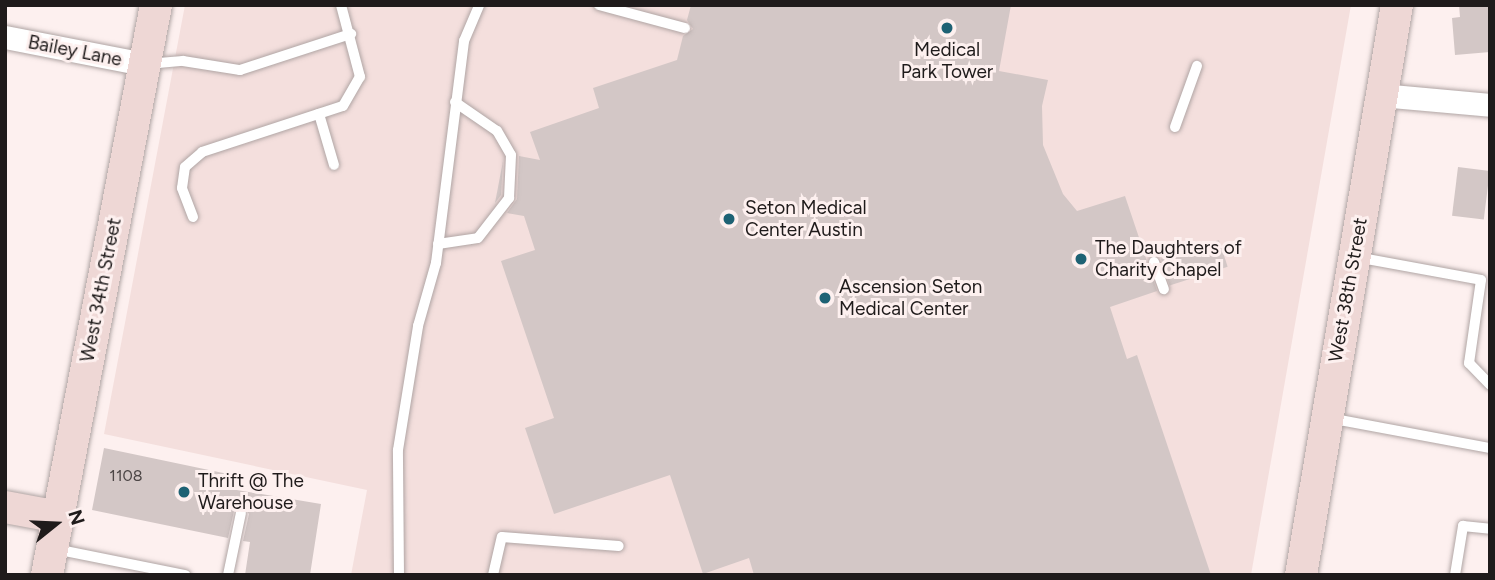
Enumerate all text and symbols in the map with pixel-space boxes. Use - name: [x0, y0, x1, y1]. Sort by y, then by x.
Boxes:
- marker: Medical Park Tower: [939, 20, 955, 36]
- street label: Bailey Lane: [26, 31, 124, 71]
- place label: Medical Park Tower: [901, 39, 993, 83]
- place label: Seton Medical Center Austin: [745, 197, 867, 241]
- marker: Seton Medical Center Austin: [719, 209, 739, 229]
- street label: West 34th Street: [76, 216, 126, 364]
- street label: West 38th Street: [1324, 216, 1372, 364]
- place label: The Daughters of Charity Chapel: [1095, 237, 1242, 281]
- marker: The Daughters of Charity Chapel: [1073, 251, 1089, 267]
- place label: Ascension Seton Medical Center: [839, 276, 982, 320]
- marker: Ascension Seton Medical Center: [817, 290, 833, 306]
- house number: 1108: [109, 466, 143, 486]
- place label: Thrift @ The Warehouse: [198, 470, 304, 514]
- marker: Thrift @ The Warehouse: [176, 484, 192, 500]
- north arrow: [21, 489, 91, 559]
- text: N: [63, 507, 90, 528]

